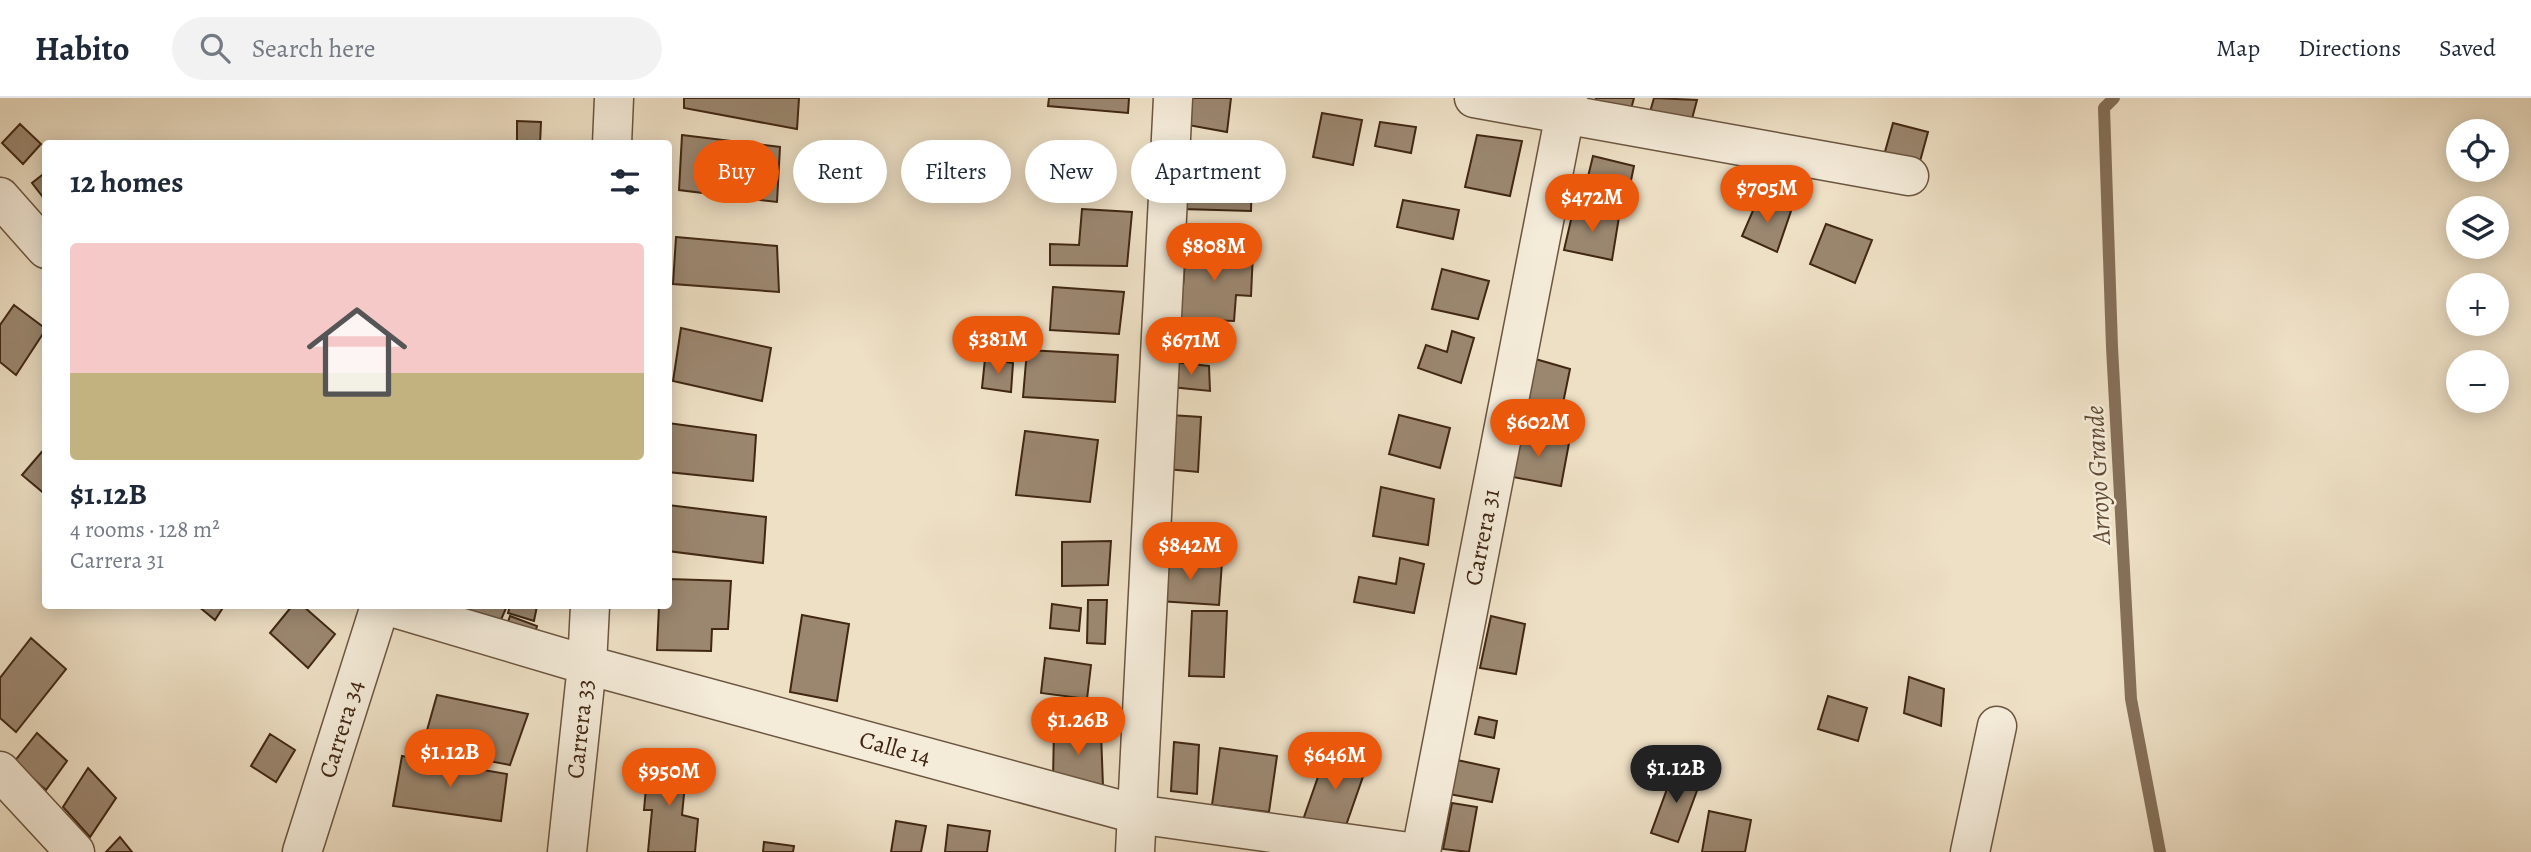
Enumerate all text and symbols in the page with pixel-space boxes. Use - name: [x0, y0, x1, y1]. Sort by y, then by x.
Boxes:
- search box: [172, 17, 662, 80]
- text: Habito: [35, 26, 130, 71]
- icon: search: [196, 29, 234, 67]
- text: Search here: [252, 31, 375, 66]
- text: Map: [2216, 32, 2260, 64]
- text: Directions: [2298, 32, 2401, 64]
- text: Saved: [2439, 32, 2496, 64]
- map controls: [2446, 119, 2509, 413]
- button: locate: [2446, 119, 2509, 182]
- chip: Buy: [693, 140, 779, 203]
- chip: Rent: [793, 140, 887, 203]
- chip: Filters: [901, 140, 1011, 203]
- chip: New: [1025, 140, 1117, 203]
- chip: Apartment: [1131, 140, 1286, 203]
- text: 12 homes: [70, 162, 183, 202]
- icon: filters: [606, 163, 644, 201]
- pin: $705M: [1718, 166, 1816, 225]
- text: $705M: [1736, 172, 1798, 203]
- pin: $472M: [1543, 174, 1641, 234]
- text: $472M: [1561, 181, 1623, 212]
- button: layers: [2446, 196, 2509, 259]
- pin: $808M: [1165, 223, 1263, 283]
- text: $808M: [1182, 230, 1246, 261]
- button: +: [2446, 273, 2509, 336]
- icon: home: [294, 289, 420, 415]
- pin: $381M: [949, 316, 1047, 376]
- pin: $671M: [1142, 317, 1240, 377]
- text: $381M: [968, 323, 1028, 354]
- text: $671M: [1162, 324, 1220, 355]
- button: −: [2446, 350, 2509, 413]
- pin: $602M: [1489, 400, 1587, 459]
- water label: Arroyo Grande: [2077, 405, 2119, 547]
- text: $602M: [1506, 406, 1570, 437]
- text: $1.12B: [70, 474, 147, 514]
- street label: Carrera 31: [1457, 486, 1507, 588]
- text: 4 rooms · 128 m²: [70, 514, 220, 545]
- pin: $842M: [1141, 522, 1239, 582]
- text: $842M: [1158, 529, 1222, 560]
- text: Carrera 31: [70, 545, 164, 576]
- street label: Carrera 34: [311, 676, 371, 782]
- street label: Carrera 33: [559, 678, 601, 780]
- pin: $1.26B: [1021, 698, 1135, 757]
- text: $1.26B: [1047, 704, 1109, 735]
- street label: Calle 14: [856, 723, 934, 773]
- pin: $1.12B: [393, 730, 507, 789]
- pin: $646M: [1286, 732, 1384, 792]
- text: $1.12B: [420, 736, 480, 767]
- text: $646M: [1304, 739, 1366, 770]
- pin: $1.12B: [1619, 746, 1733, 805]
- pin: $950M: [620, 748, 718, 808]
- text: $1.12B: [1646, 752, 1706, 783]
- text: $950M: [638, 755, 700, 786]

